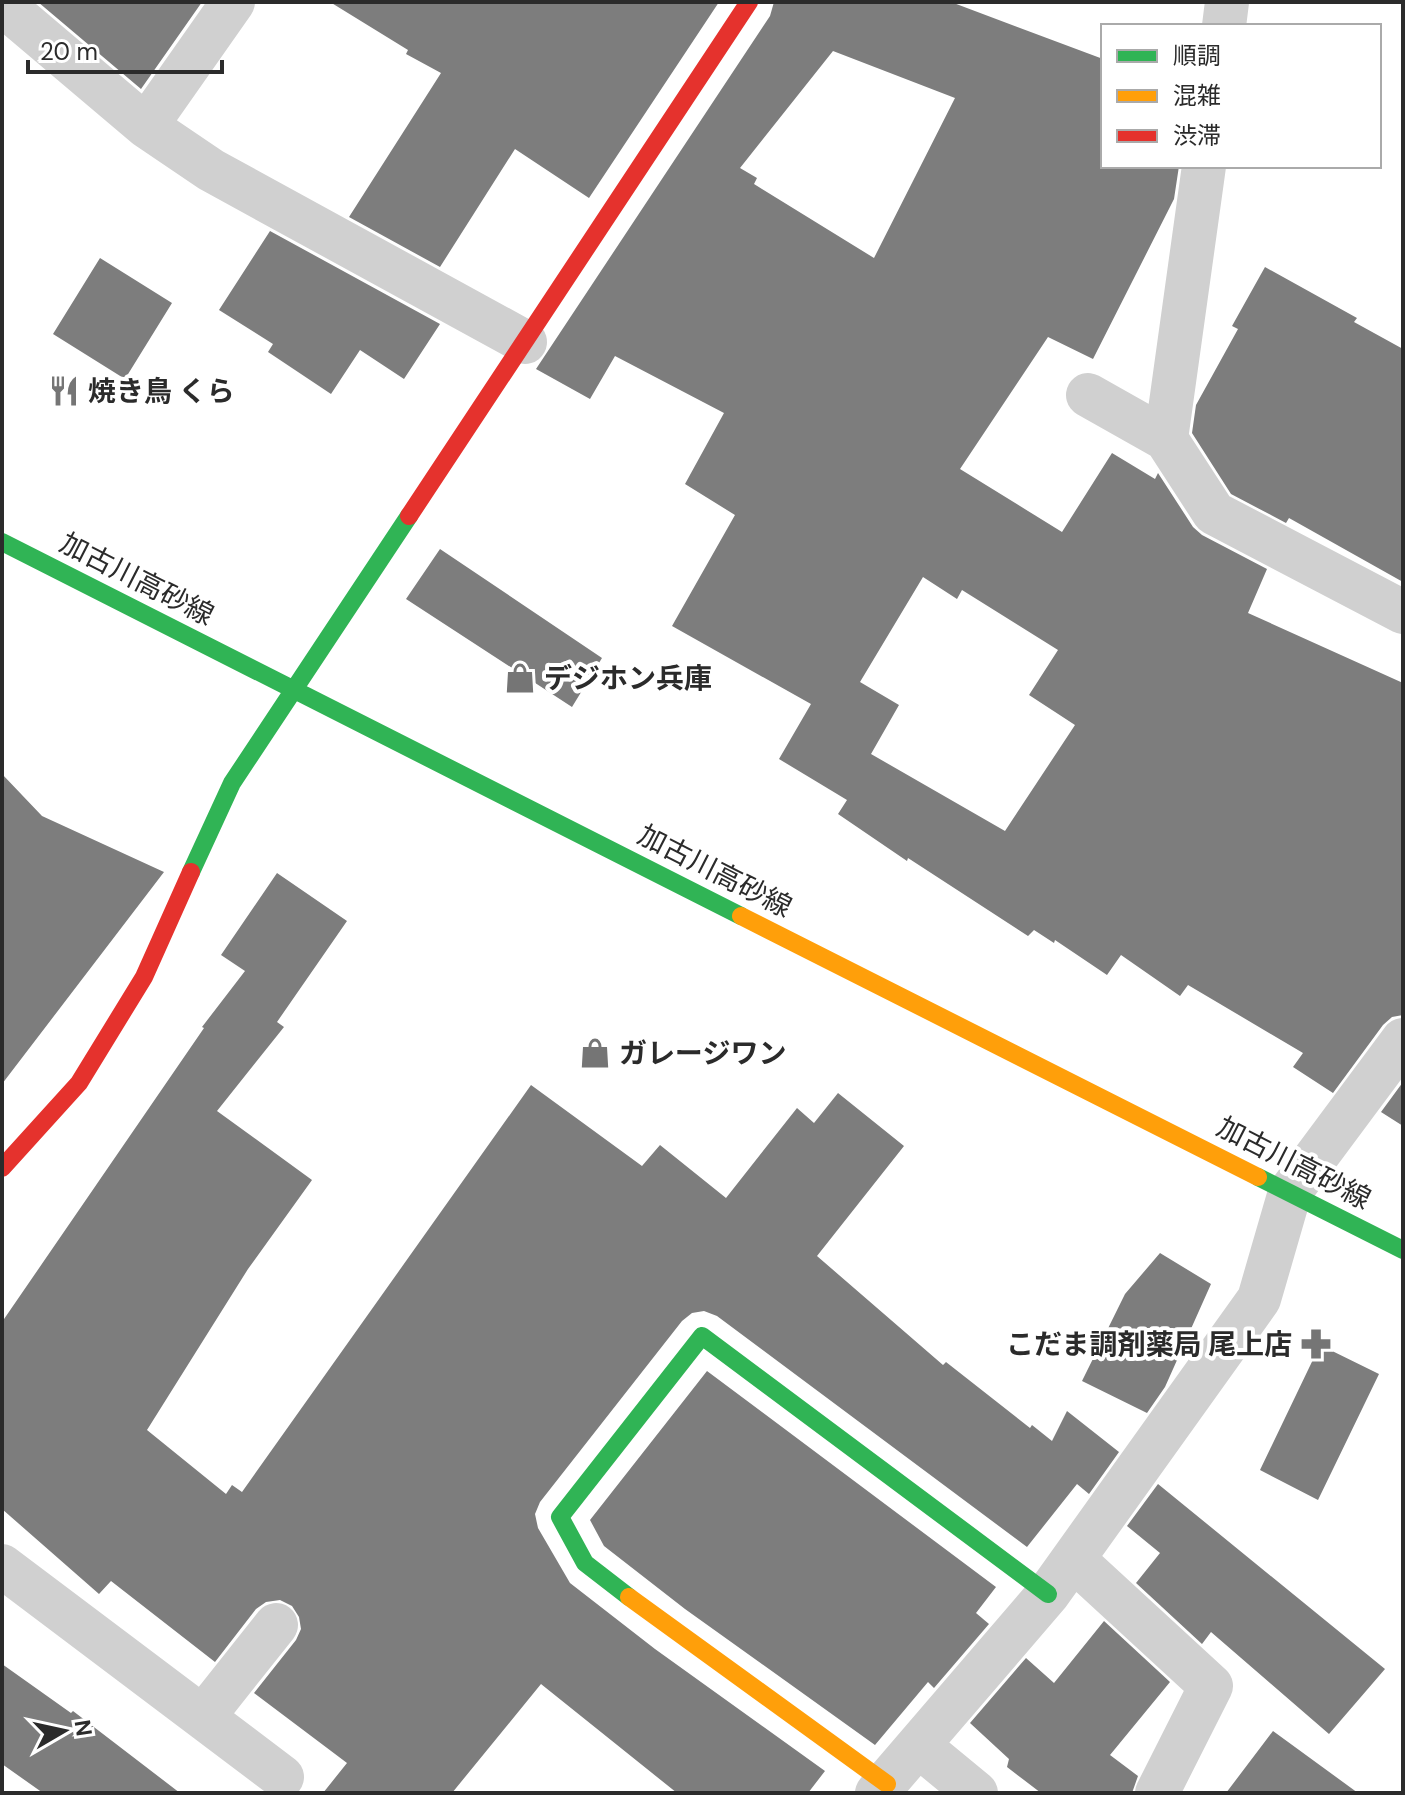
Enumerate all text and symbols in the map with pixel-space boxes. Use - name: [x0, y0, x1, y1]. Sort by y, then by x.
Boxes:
- scale bar: [28, 24, 222, 74]
- legend: [1101, 24, 1381, 168]
- text: 20 m: [40, 36, 98, 67]
- text: 順調: [1173, 40, 1221, 71]
- text: 混雑: [1173, 80, 1221, 111]
- text: 渋滞: [1173, 120, 1221, 151]
- place label: 焼き鳥 くら: [88, 373, 235, 410]
- restaurant icon: 焼き鳥 くら: [47, 374, 81, 408]
- street label: 加古川高砂線: [54, 524, 220, 634]
- place label: デジホン兵庫: [544, 660, 712, 697]
- shop icon: デジホン兵庫: [503, 661, 537, 695]
- street label: 加古川高砂線: [632, 816, 798, 926]
- place label: ガレージワン: [619, 1035, 786, 1072]
- shop icon: ガレージワン: [578, 1036, 612, 1070]
- street label: 加古川高砂線: [1211, 1108, 1377, 1218]
- place label: こだま調剤薬局 尾上店: [1006, 1326, 1292, 1363]
- pharmacy icon: こだま調剤薬局 尾上店: [1299, 1327, 1333, 1361]
- north arrow: [24, 1691, 104, 1771]
- text: N: [68, 1718, 99, 1738]

